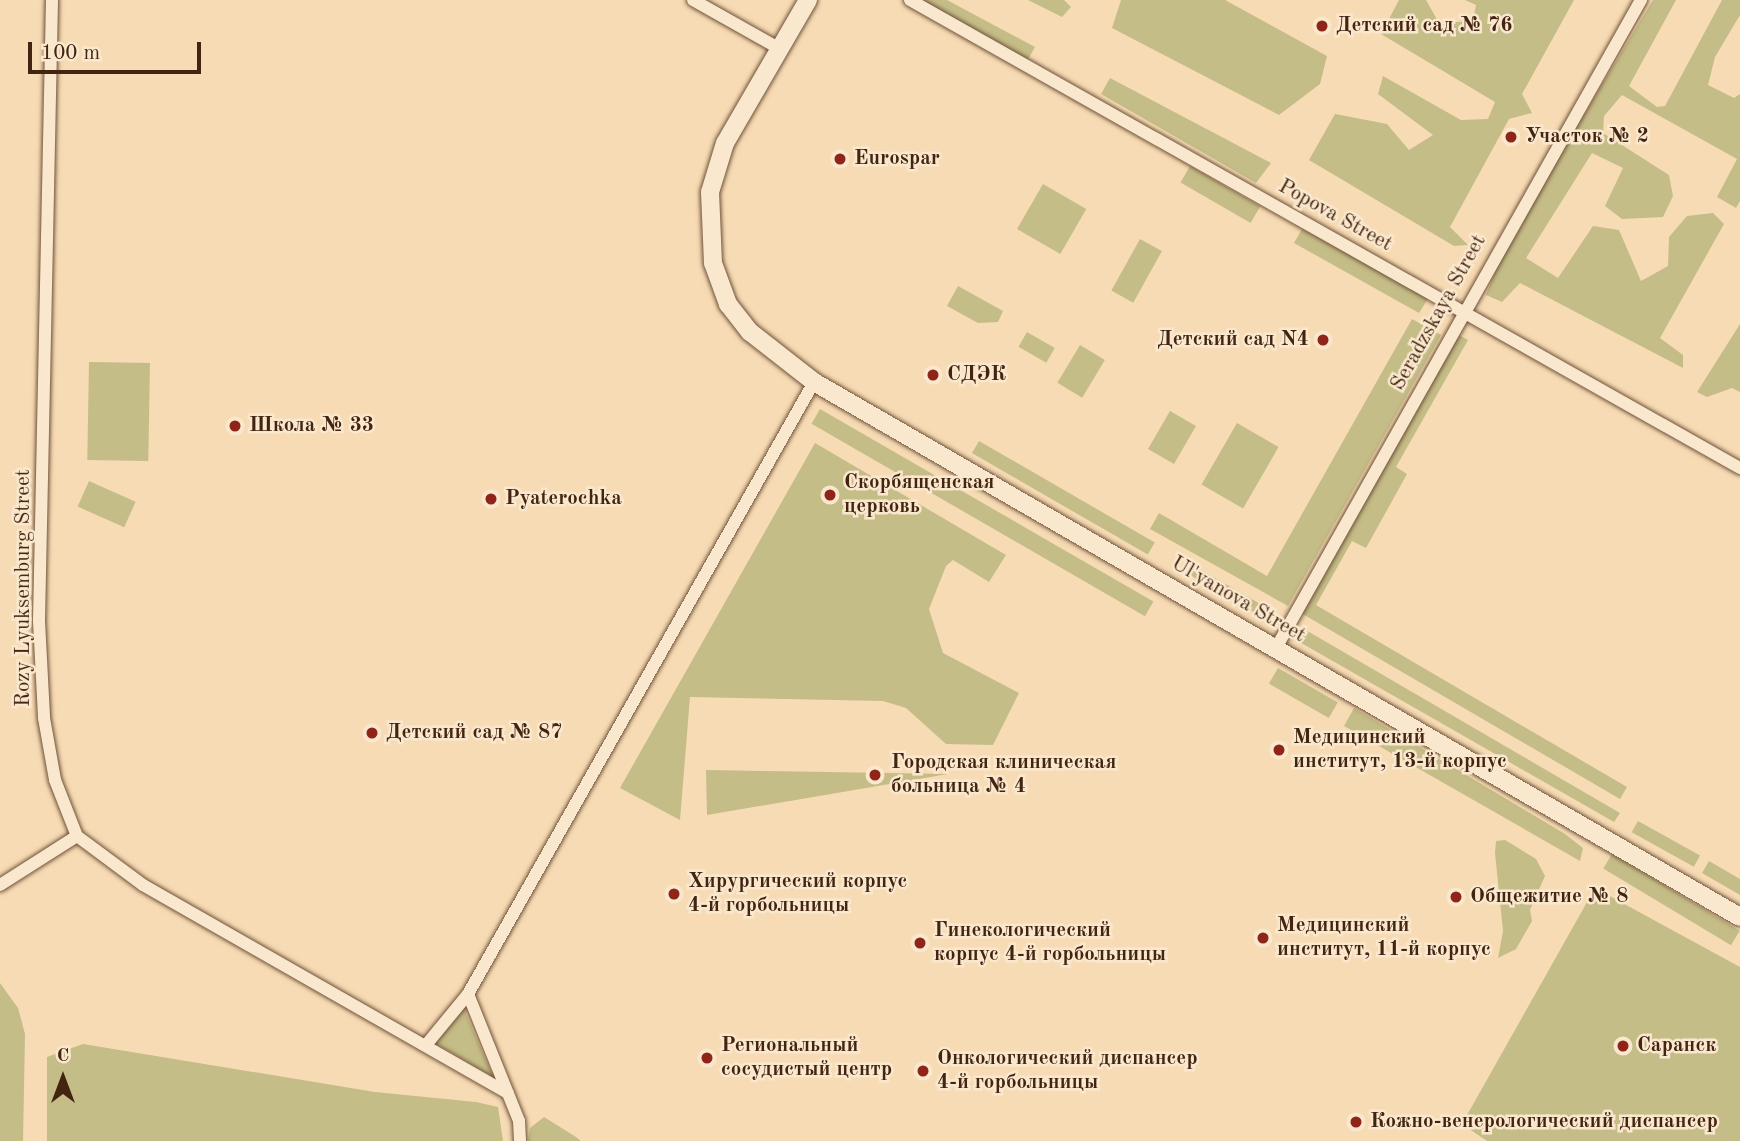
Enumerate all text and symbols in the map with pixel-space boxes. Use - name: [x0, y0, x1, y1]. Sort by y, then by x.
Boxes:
- place label: Детский сад № 76: [1336, 13, 1512, 39]
- marker: Детский сад № 76: [1314, 18, 1330, 34]
- scale bar: [32, 28, 205, 72]
- text: 100 m: [41, 43, 100, 64]
- place label: Участок № 2: [1525, 124, 1649, 150]
- marker: Участок № 2: [1503, 129, 1519, 145]
- place label: Eurospar: [854, 146, 940, 172]
- marker: Eurospar: [832, 151, 848, 167]
- street label: Popova Street: [1274, 174, 1396, 258]
- street label: Seradzskaya Street: [1386, 231, 1492, 395]
- place label: Детский сад N4: [1157, 327, 1309, 353]
- marker: Детский сад N4: [1315, 332, 1331, 348]
- place label: СДЭК: [947, 362, 1006, 388]
- marker: СДЭК: [925, 367, 941, 383]
- place label: Школа № 33: [249, 413, 374, 439]
- marker: Школа № 33: [227, 418, 243, 434]
- street label: Rozy Lyuksemburg Street: [11, 469, 37, 707]
- place label: Скорбященская церковь: [844, 470, 995, 520]
- place label: Pyaterochka: [505, 486, 622, 512]
- marker: Скорбященская церковь: [822, 487, 838, 503]
- marker: Pyaterochka: [483, 491, 499, 507]
- street label: Ul'yanova Street: [1166, 551, 1310, 649]
- place label: Детский сад № 87: [386, 720, 562, 746]
- marker: Детский сад № 87: [364, 725, 380, 741]
- place label: Медицинский институт, 13-й корпус: [1293, 725, 1507, 775]
- marker: Медицинский институт, 13-й корпус: [1271, 742, 1287, 758]
- place label: Городская клиническая больница № 4: [891, 750, 1116, 800]
- marker: Городская клиническая больница № 4: [865, 765, 885, 785]
- place label: Хирургический корпус 4-й горбольницы: [688, 869, 907, 919]
- place label: Общежитие № 8: [1470, 884, 1628, 910]
- marker: Хирургический корпус 4-й горбольницы: [666, 886, 682, 902]
- marker: Общежитие № 8: [1448, 889, 1464, 905]
- place label: Медицинский институт, 11-й корпус: [1277, 913, 1491, 963]
- place label: Гинекологический корпус 4-й горбольницы: [934, 918, 1166, 968]
- marker: Медицинский институт, 11-й корпус: [1255, 930, 1271, 946]
- marker: Гинекологический корпус 4-й горбольницы: [912, 935, 928, 951]
- place label: Региональный сосудистый центр: [721, 1033, 892, 1083]
- place label: Саранск: [1637, 1033, 1716, 1059]
- marker: Саранск: [1615, 1038, 1631, 1054]
- north arrow: [28, 1043, 98, 1113]
- place label: Онкологический диспансер 4-й горбольницы: [937, 1046, 1198, 1096]
- text: С: [57, 1047, 69, 1066]
- marker: Региональный сосудистый центр: [699, 1050, 715, 1066]
- marker: Онкологический диспансер 4-й горбольницы: [915, 1063, 931, 1079]
- place label: Кожно-венерологический диспансер: [1370, 1109, 1718, 1135]
- marker: Кожно-венерологический диспансер: [1348, 1114, 1364, 1130]

